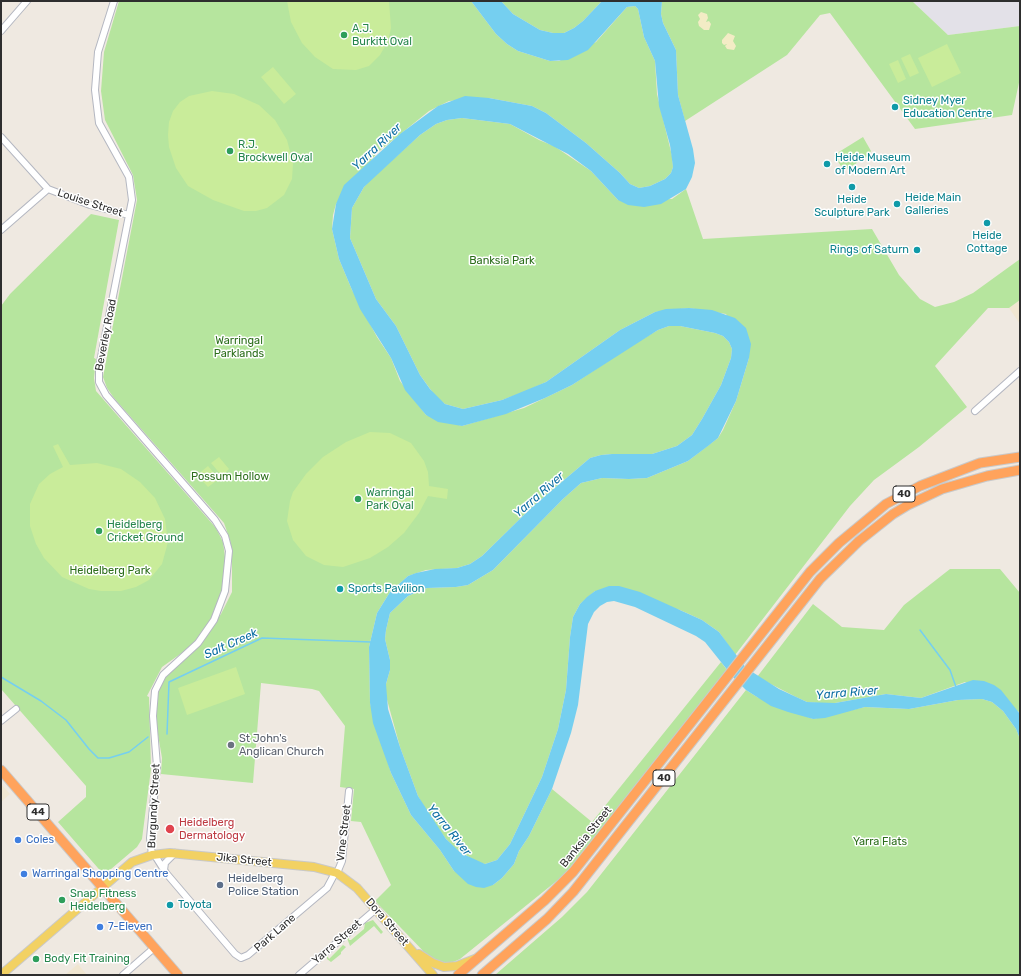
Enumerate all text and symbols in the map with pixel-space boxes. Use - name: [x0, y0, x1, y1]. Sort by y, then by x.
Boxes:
- place label: A.J. Burkitt Oval: [352, 22, 412, 48]
- marker: A.J. Burkitt Oval: [339, 30, 349, 40]
- place label: Sidney Myer Education Centre: [903, 94, 992, 120]
- marker: Sidney Myer Education Centre: [890, 102, 900, 112]
- water label: Yarra River: [349, 120, 405, 174]
- place label: R.J. Brockwell Oval: [238, 138, 312, 164]
- marker: R.J. Brockwell Oval: [225, 146, 235, 156]
- place label: Heide Museum of Modern Art: [835, 151, 911, 177]
- marker: Heide Museum of Modern Art: [822, 159, 832, 169]
- marker: Heide Sculpture Park: [847, 182, 857, 192]
- street label: Louise Street: [56, 186, 124, 220]
- place label: Heide Main Galleries: [905, 191, 961, 217]
- place label: Heide Sculpture Park: [814, 193, 890, 219]
- marker: Heide Main Galleries: [892, 199, 902, 209]
- marker: Heide Cottage: [982, 218, 992, 228]
- place label: Heide Cottage: [967, 229, 1007, 255]
- place label: Rings of Saturn: [830, 243, 909, 257]
- marker: Rings of Saturn: [912, 245, 922, 255]
- park label: Banksia Park: [469, 254, 535, 268]
- street label: Beverley Road: [93, 298, 119, 372]
- park label: Warringal Parklands: [214, 334, 264, 360]
- water label: Yarra River: [511, 469, 567, 521]
- park label: Possum Hollow: [191, 470, 269, 484]
- place label: Warringal Park Oval: [366, 486, 414, 512]
- road number: 40: [893, 486, 915, 502]
- marker: Warringal Park Oval: [353, 494, 363, 504]
- place label: Heidelberg Cricket Ground: [107, 518, 183, 544]
- marker: Heidelberg Cricket Ground: [94, 526, 104, 536]
- park label: Heidelberg Park: [70, 564, 150, 578]
- place label: Sports Pavilion: [348, 582, 424, 596]
- marker: Sports Pavilion: [335, 584, 345, 594]
- water label: Salt Creek: [202, 626, 260, 662]
- water label: Yarra River: [815, 683, 879, 703]
- place label: St John's Anglican Church: [239, 732, 324, 758]
- marker: St John's Anglican Church: [226, 740, 236, 750]
- street label: Burgundy Street: [145, 763, 163, 849]
- road number: 40: [653, 770, 675, 786]
- water label: Yarra River: [424, 801, 474, 859]
- road number: 44: [27, 804, 49, 820]
- street label: Vine Street: [334, 804, 354, 862]
- street label: Banksia Street: [557, 804, 615, 870]
- place label: Heidelberg Dermatology: [179, 816, 245, 842]
- marker: Heidelberg Dermatology: [164, 823, 176, 835]
- place label: Coles: [26, 833, 54, 847]
- marker: Coles: [13, 835, 23, 845]
- park label: Yarra Flats: [853, 835, 907, 849]
- street label: Jika Street: [216, 851, 272, 869]
- place label: Warringal Shopping Centre: [32, 867, 168, 881]
- marker: Warringal Shopping Centre: [19, 869, 29, 879]
- place label: Heidelberg Police Station: [228, 872, 299, 898]
- marker: Heidelberg Police Station: [215, 880, 225, 890]
- place label: Snap Fitness Heidelberg: [70, 887, 136, 913]
- marker: Snap Fitness Heidelberg: [57, 895, 67, 905]
- street label: Dora Street: [363, 896, 411, 948]
- place label: Toyota: [178, 898, 212, 912]
- marker: Toyota: [165, 900, 175, 910]
- street label: Park Lane: [252, 911, 298, 955]
- street label: Yarra Street: [310, 917, 364, 967]
- place label: 7-Eleven: [108, 920, 153, 934]
- marker: 7-Eleven: [95, 922, 105, 932]
- place label: Body Fit Training: [44, 952, 130, 966]
- marker: Body Fit Training: [31, 954, 41, 964]

